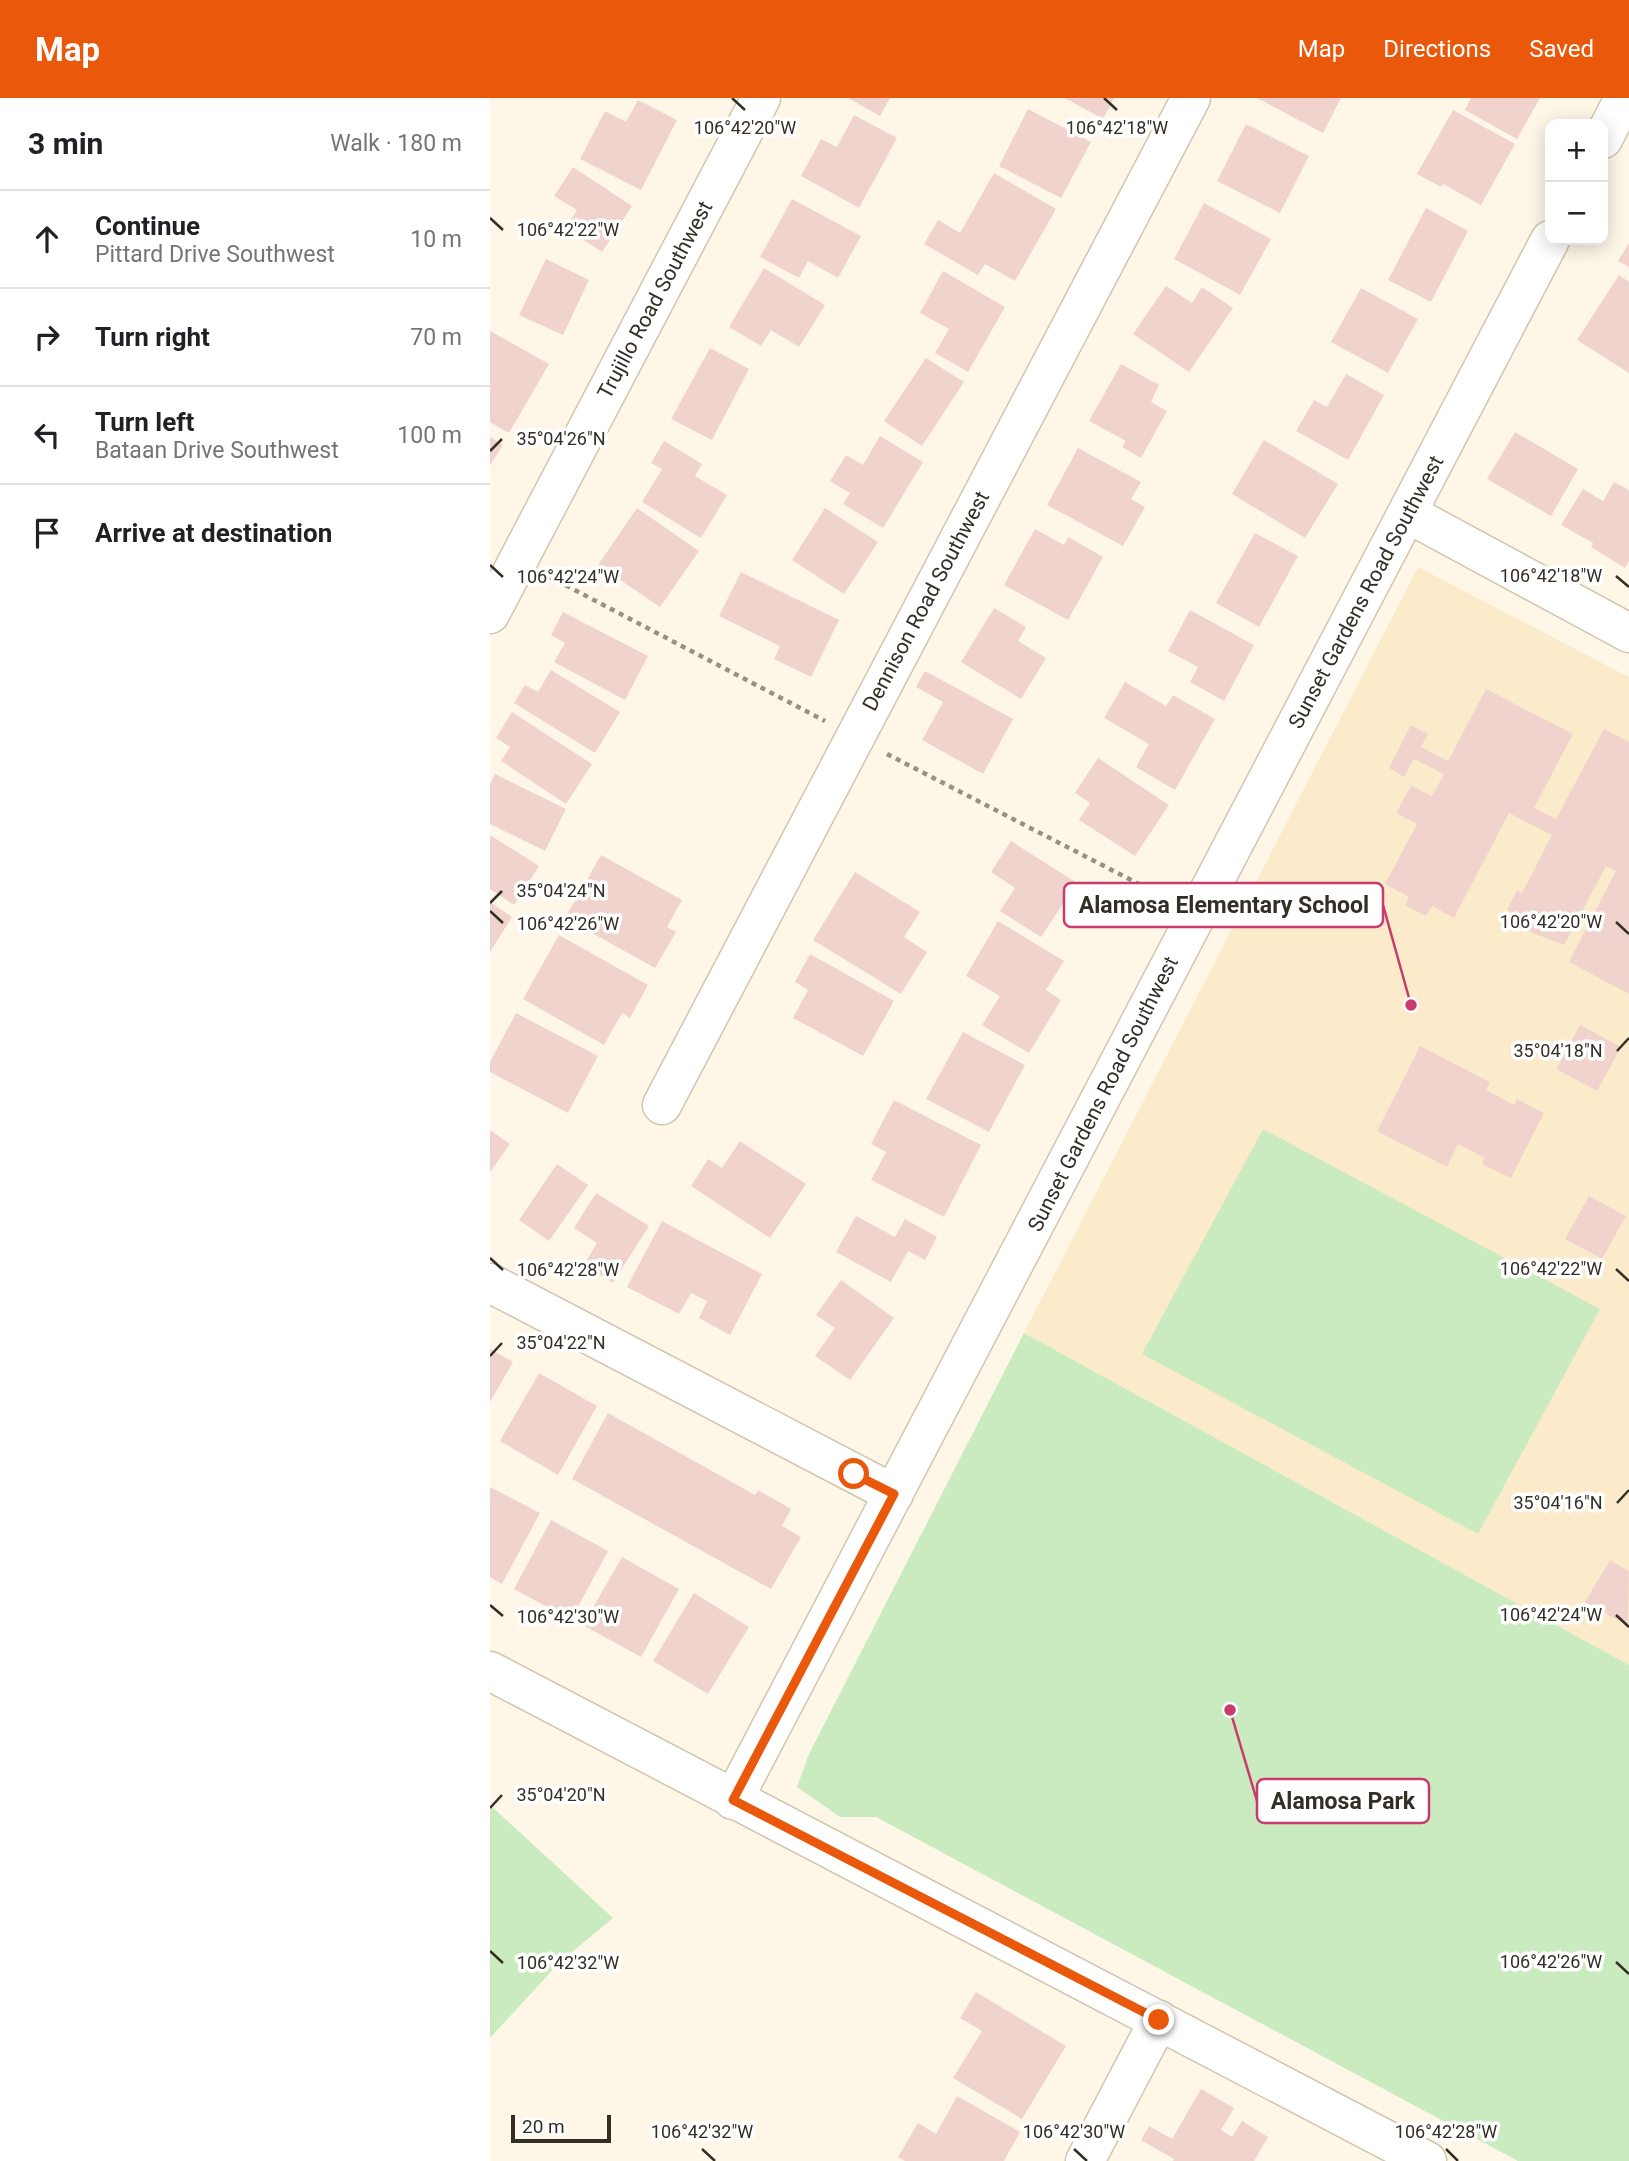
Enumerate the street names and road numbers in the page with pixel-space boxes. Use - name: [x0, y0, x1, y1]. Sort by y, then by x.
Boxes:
- street label: Trujillo Road Southwest: [593, 197, 717, 403]
- street label: Sunset Gardens Road Southwest: [1284, 451, 1448, 732]
- street label: Dennison Road Southwest: [858, 487, 994, 715]
- street label: Sunset Gardens Road Southwest: [1023, 952, 1183, 1236]

